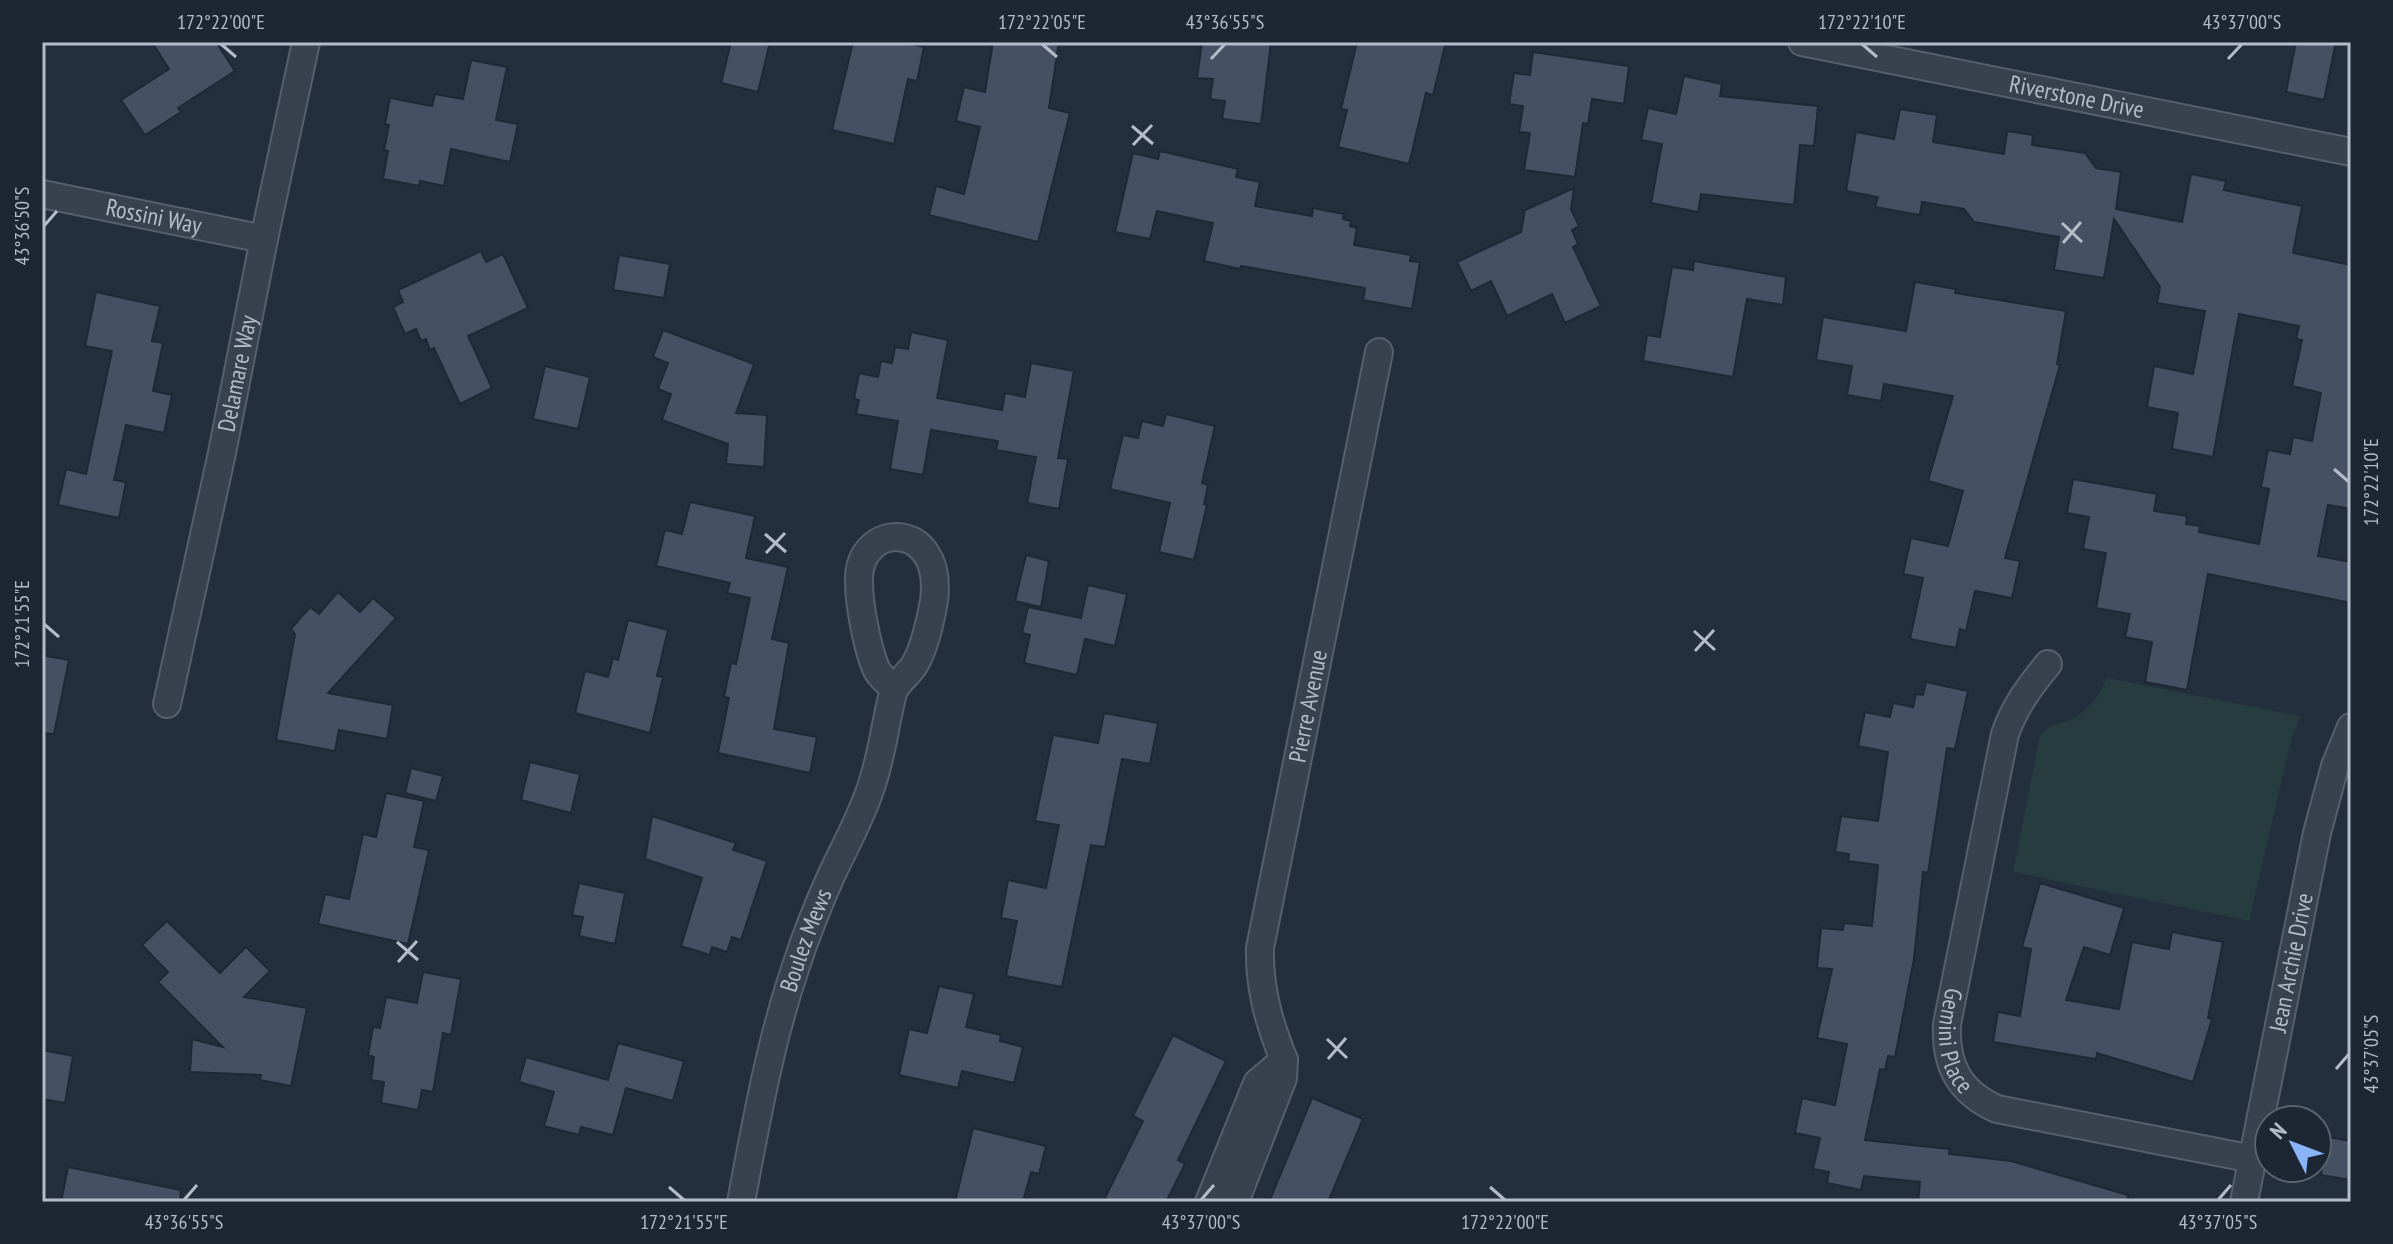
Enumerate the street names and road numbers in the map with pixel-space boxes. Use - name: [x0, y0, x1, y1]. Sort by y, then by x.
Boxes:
- street label: Riverstone Drive: [2007, 68, 2147, 125]
- street label: Rossini Way: [103, 191, 204, 241]
- street label: Delamare Way: [211, 312, 264, 434]
- street label: Pierre Avenue: [1281, 647, 1334, 765]
- street label: Boulez Mews: [773, 884, 839, 996]
- street label: Jean Archie Drive: [2262, 890, 2320, 1036]
- street label: Gemini Place: [1932, 986, 1980, 1100]

